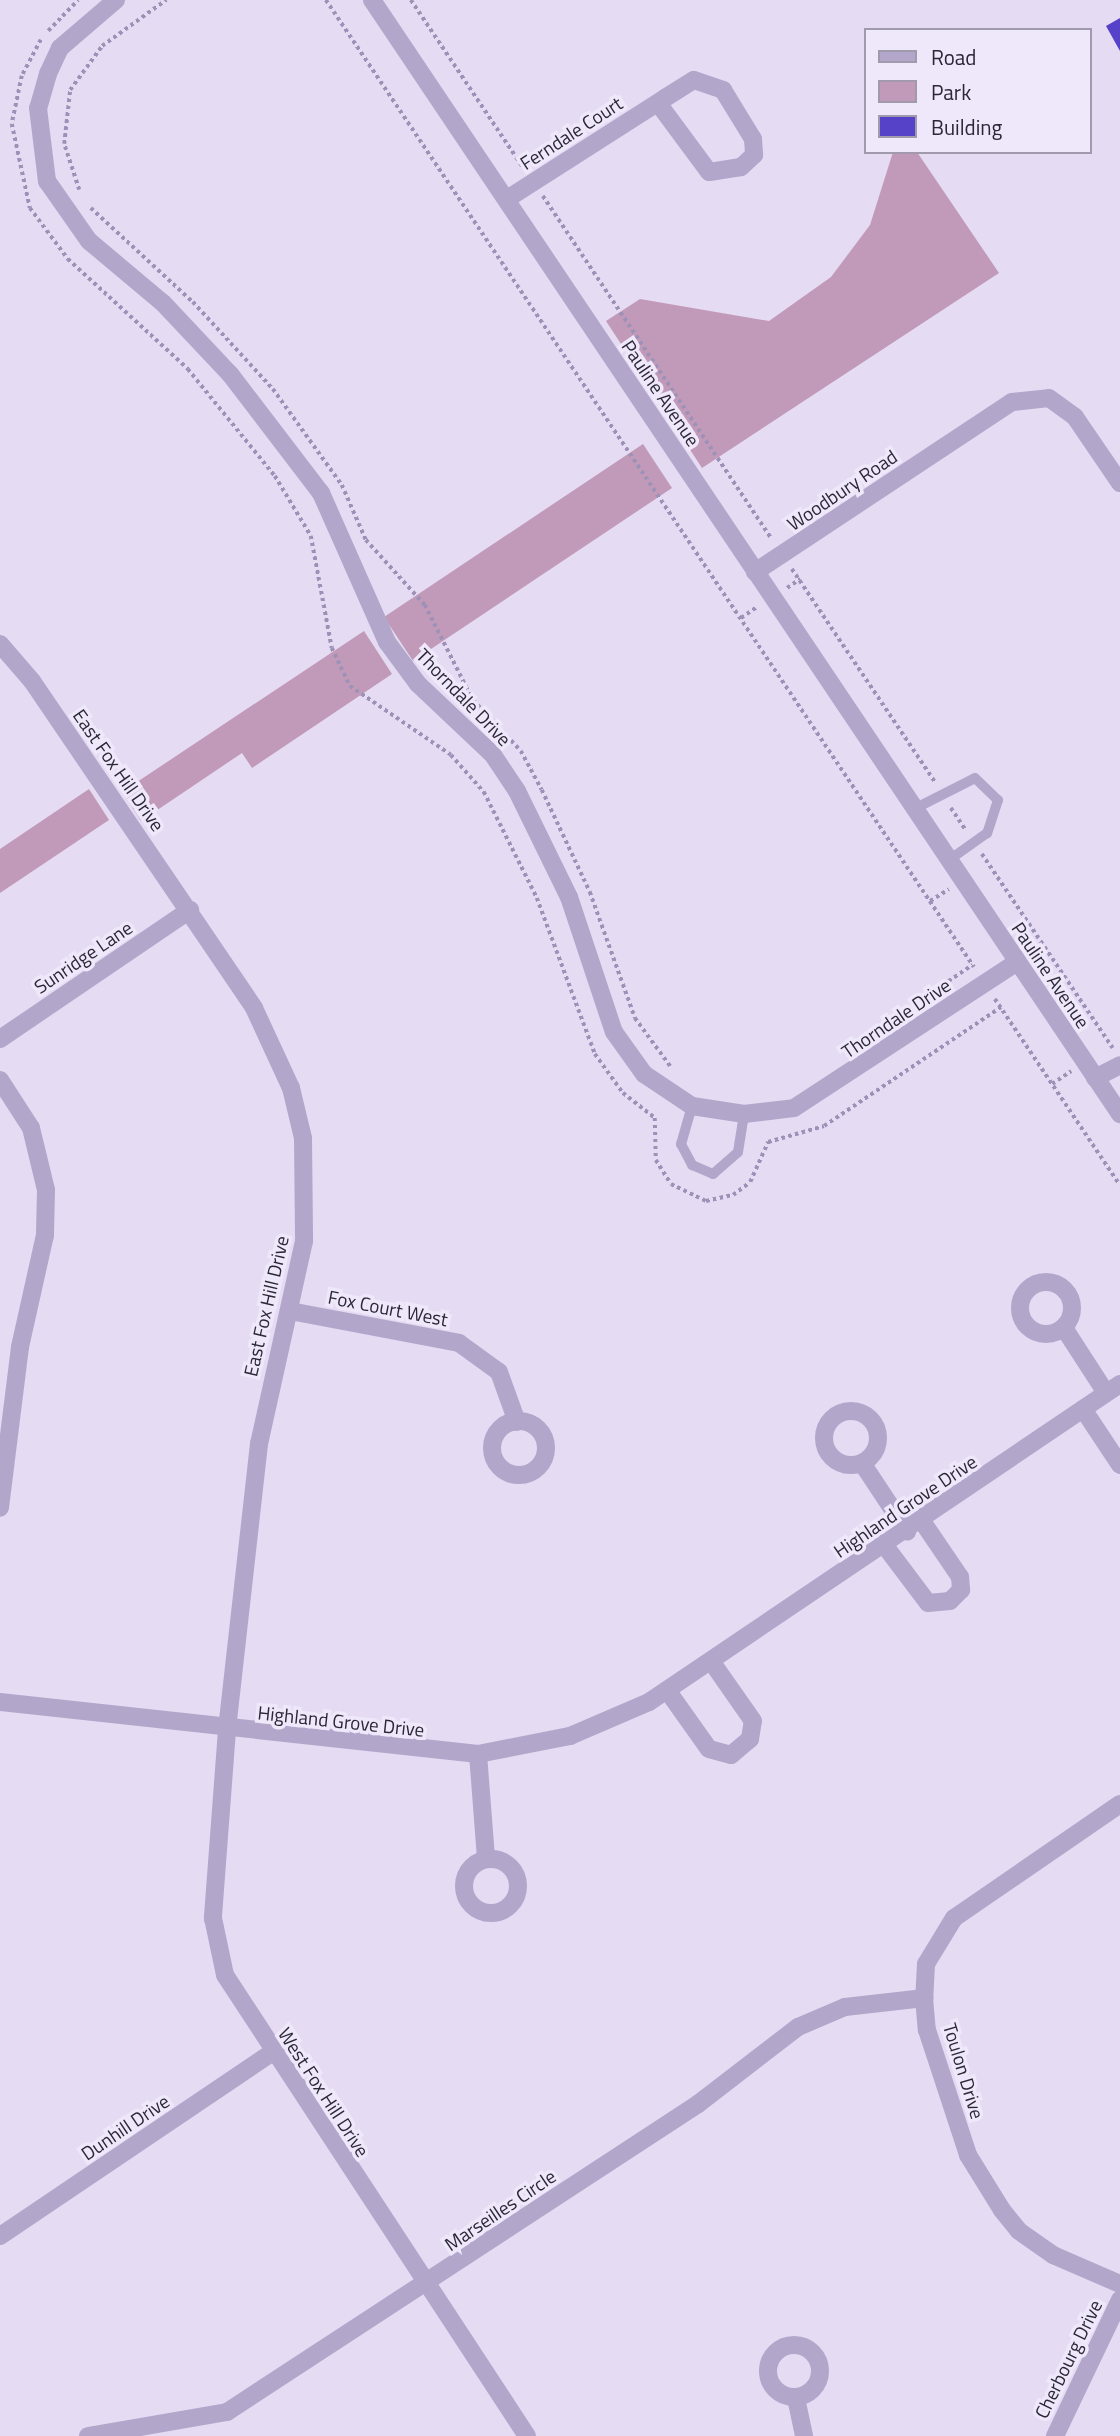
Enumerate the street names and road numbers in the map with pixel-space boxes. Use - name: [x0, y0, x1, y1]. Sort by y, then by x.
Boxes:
- street label: Ferndale Court: [516, 92, 626, 174]
- street label: Pauline Avenue: [617, 336, 705, 450]
- street label: Woodbury Road: [783, 445, 901, 535]
- street label: Thorndale Drive: [412, 644, 516, 750]
- street label: East Fox Hill Drive: [69, 705, 169, 835]
- street label: Sunridge Lane: [30, 916, 136, 998]
- street label: Pauline Avenue: [1007, 918, 1095, 1032]
- street label: Thorndale Drive: [837, 973, 955, 1063]
- street label: East Fox Hill Drive: [239, 1234, 293, 1378]
- street label: Fox Court West: [326, 1285, 450, 1331]
- street label: Highland Grove Drive: [829, 1450, 981, 1562]
- street label: Highland Grove Drive: [256, 1701, 426, 1741]
- street label: Toulon Drive: [939, 2020, 989, 2122]
- street label: West Fox Hill Drive: [274, 2023, 374, 2161]
- street label: Dunhill Drive: [77, 2089, 173, 2165]
- street label: Marseilles Circle: [440, 2164, 560, 2256]
- street label: Cherbourg Drive: [1030, 2296, 1106, 2422]

